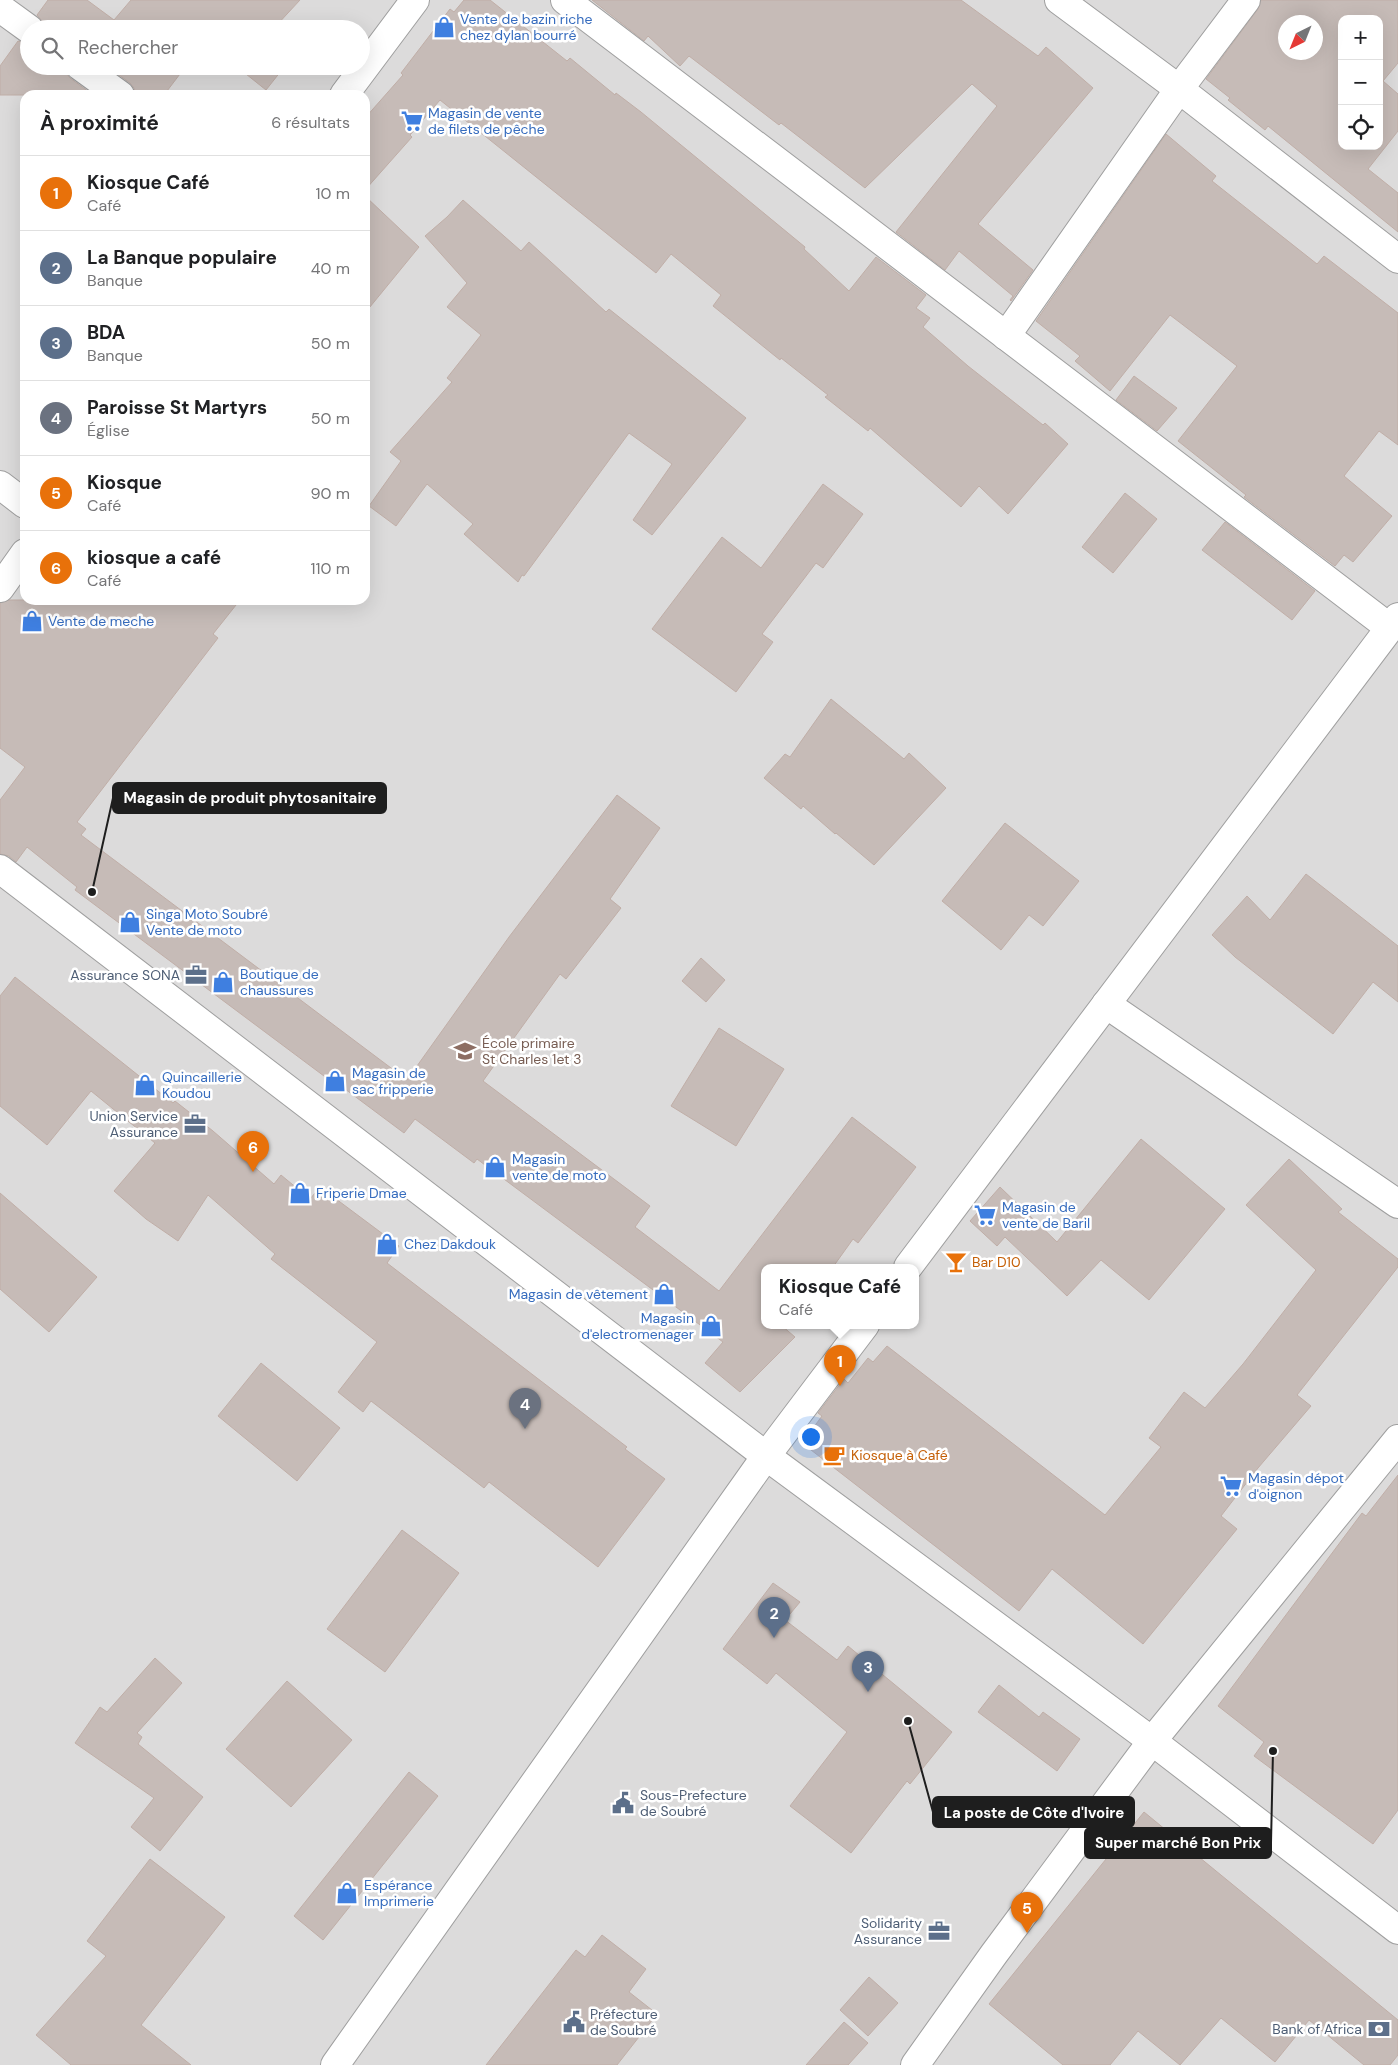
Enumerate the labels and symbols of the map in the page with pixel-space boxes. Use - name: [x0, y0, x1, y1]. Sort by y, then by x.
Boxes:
- place label: Vente de bazin riche chez dylan bourré: [460, 10, 592, 44]
- shop icon: Vente de bazin riche chez dylan bourré: [431, 14, 457, 40]
- north arrow: [1278, 15, 1323, 60]
- place label: Magasin de vente de filets de pêche: [428, 104, 545, 138]
- supermarket icon: Magasin de vente de filets de pêche: [399, 108, 425, 134]
- shop icon: Vente de meche: [19, 608, 45, 634]
- place label: Vente de meche: [48, 612, 154, 630]
- callout: Magasin de produit phytosanitaire: [113, 783, 386, 813]
- text: Magasin de produit phytosanitaire: [123, 788, 377, 808]
- place label: Singa Moto Soubré Vente de moto: [146, 905, 268, 939]
- shop icon: Singa Moto Soubré Vente de moto: [117, 909, 143, 935]
- office icon: Assurance SONA: [183, 962, 209, 988]
- place label: Boutique de chaussures: [240, 965, 319, 999]
- place label: Assurance SONA: [70, 966, 180, 984]
- shop icon: Boutique de chaussures: [210, 969, 236, 995]
- place label: École primaire St Charles 1et 3: [482, 1034, 582, 1068]
- school or university icon: École primaire St Charles 1et 3: [452, 1038, 478, 1064]
- place label: Magasin de sac fripperie: [352, 1064, 434, 1098]
- place label: Quincaillerie Koudou: [162, 1068, 242, 1102]
- shop icon: Magasin de sac fripperie: [322, 1068, 348, 1094]
- shop icon: Quincaillerie Koudou: [132, 1072, 158, 1098]
- place label: Union Service Assurance: [89, 1107, 178, 1141]
- office icon: Union Service Assurance: [182, 1111, 208, 1137]
- pin: 6: [237, 1131, 269, 1172]
- place label: Magasin vente de moto: [512, 1150, 607, 1184]
- shop icon: Magasin vente de moto: [482, 1154, 508, 1180]
- shop icon: Friperie Dmae: [287, 1180, 313, 1206]
- place label: Friperie Dmae: [316, 1184, 407, 1202]
- place label: Magasin de vente de Baril: [1002, 1198, 1090, 1232]
- supermarket icon: Magasin de vente de Baril: [972, 1202, 998, 1228]
- shop icon: Chez Dakdouk: [374, 1231, 400, 1257]
- place label: Chez Dakdouk: [404, 1235, 496, 1253]
- bar icon: Bar D10: [943, 1249, 969, 1275]
- place label: Bar D10: [972, 1253, 1021, 1271]
- shop icon: Magasin de vêtement: [651, 1281, 677, 1307]
- place label: Magasin de vêtement: [509, 1285, 648, 1303]
- place label: Magasin d'electromenager: [581, 1309, 694, 1343]
- shop icon: Magasin d'electromenager: [698, 1313, 724, 1339]
- pin: 1: [824, 1345, 856, 1386]
- pin: 4: [509, 1388, 541, 1429]
- your location: [798, 1424, 824, 1450]
- cafe icon: Kiosque à Café: [821, 1442, 847, 1468]
- place label: Kiosque à Café: [851, 1446, 948, 1464]
- place label: Magasin dépot d'oignon: [1248, 1469, 1344, 1503]
- supermarket icon: Magasin dépot d'oignon: [1218, 1473, 1244, 1499]
- pin: 2: [758, 1597, 790, 1638]
- pin: 3: [852, 1651, 884, 1692]
- place label: Sous-Prefecture de Soubré: [640, 1786, 747, 1820]
- public building icon: Sous-Prefecture de Soubré: [610, 1790, 636, 1816]
- callout: La poste de Côte d'Ivoire: [933, 1797, 1134, 1827]
- text: La poste de Côte d'Ivoire: [944, 1803, 1124, 1823]
- callout: Super marché Bon Prix: [1085, 1828, 1271, 1858]
- text: Super marché Bon Prix: [1095, 1833, 1262, 1853]
- place label: Espérance Imprimerie: [364, 1876, 434, 1910]
- shop icon: Espérance Imprimerie: [334, 1880, 360, 1906]
- pin: 5: [1011, 1892, 1043, 1933]
- place label: Solidarity Assurance: [854, 1914, 922, 1948]
- office icon: Solidarity Assurance: [926, 1918, 952, 1944]
- place label: Préfecture de Soubré: [590, 2005, 658, 2039]
- public building icon: Préfecture de Soubré: [561, 2009, 587, 2035]
- bank icon: Bank of Africa: [1366, 2016, 1392, 2042]
- place label: Bank of Africa: [1272, 2020, 1362, 2038]

